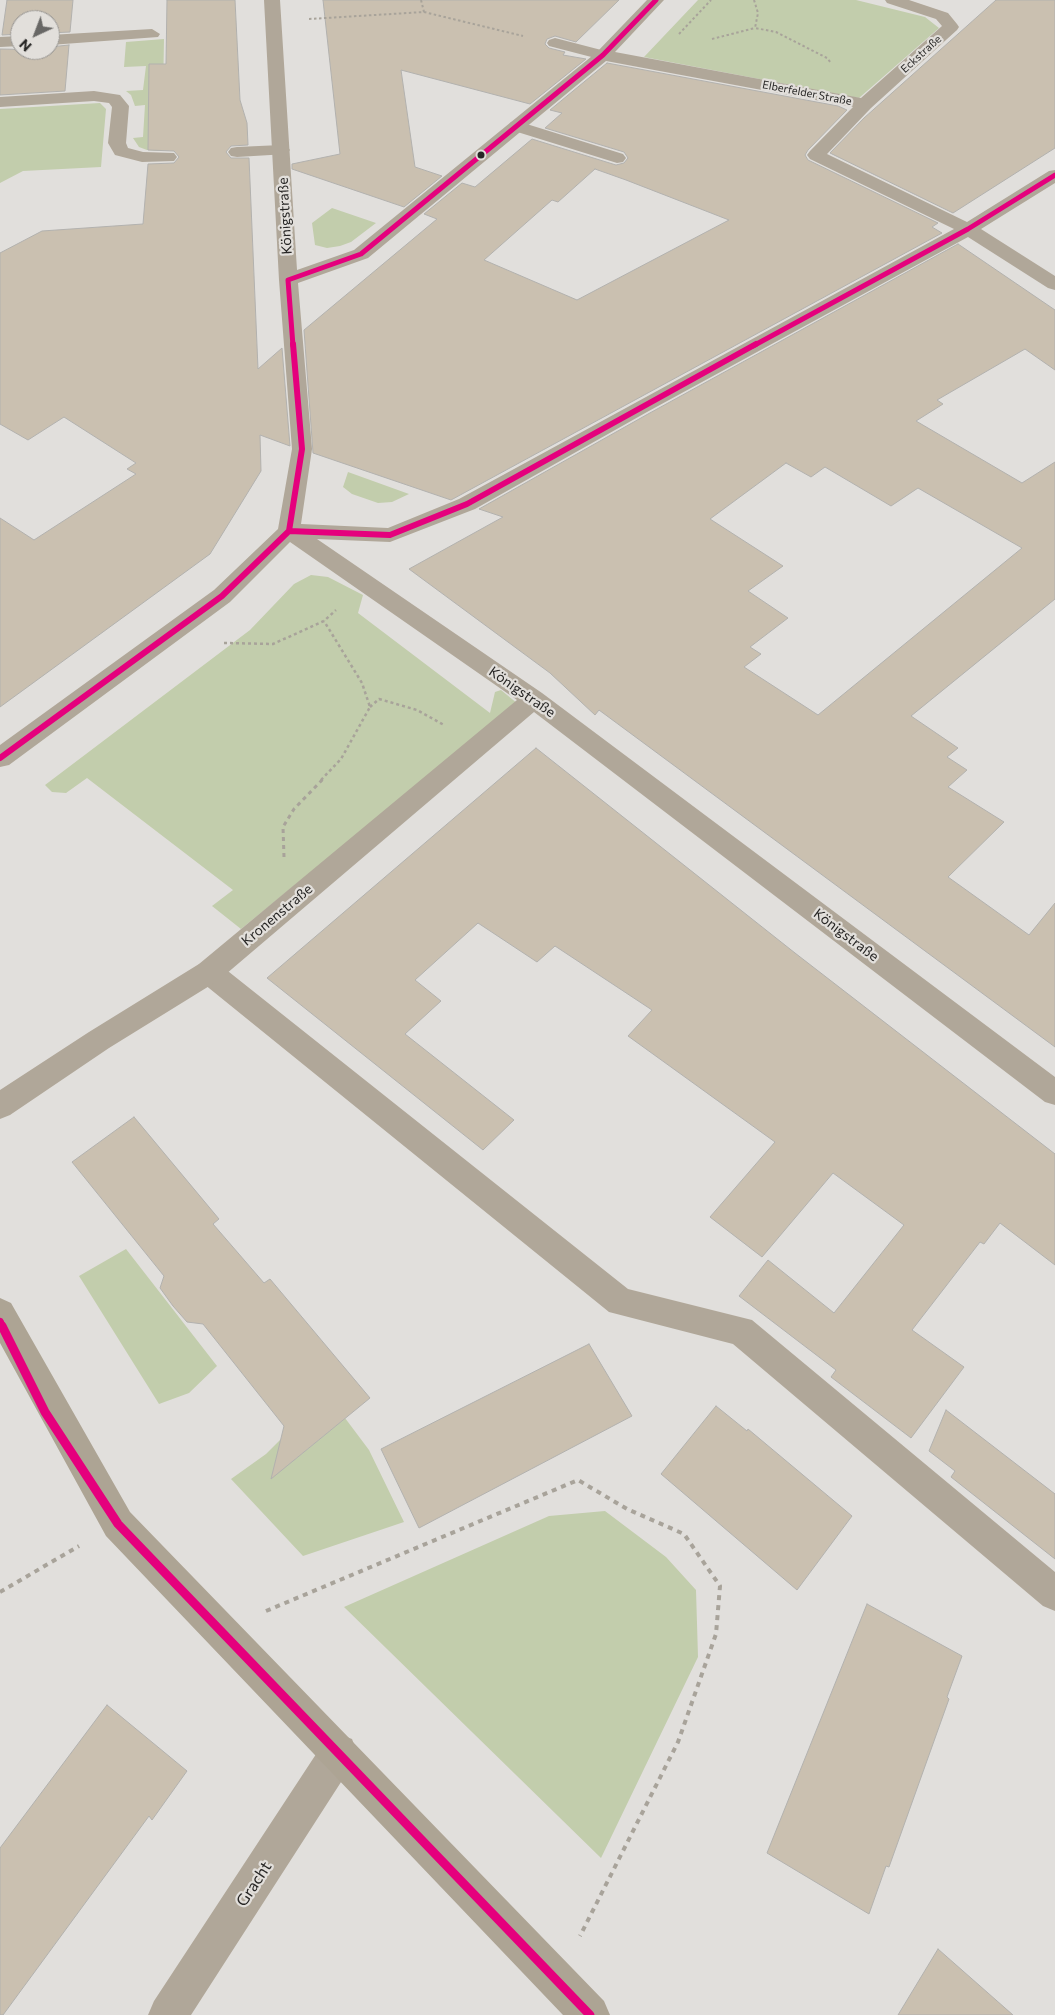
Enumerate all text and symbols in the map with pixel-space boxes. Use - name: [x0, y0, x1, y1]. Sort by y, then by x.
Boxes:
- north arrow: [10, 10, 60, 60]
- street label: Eckstraße: [898, 32, 944, 76]
- text: N: [15, 36, 35, 55]
- street label: Elberfelder Straße: [761, 78, 853, 108]
- unlabelled marker: [476, 150, 486, 160]
- street label: Königstraße: [275, 177, 295, 255]
- street label: Königstraße: [486, 663, 558, 721]
- street label: Kronenstraße: [238, 881, 316, 949]
- street label: Königstraße: [810, 905, 882, 965]
- street label: Gracht: [232, 1858, 276, 1910]

